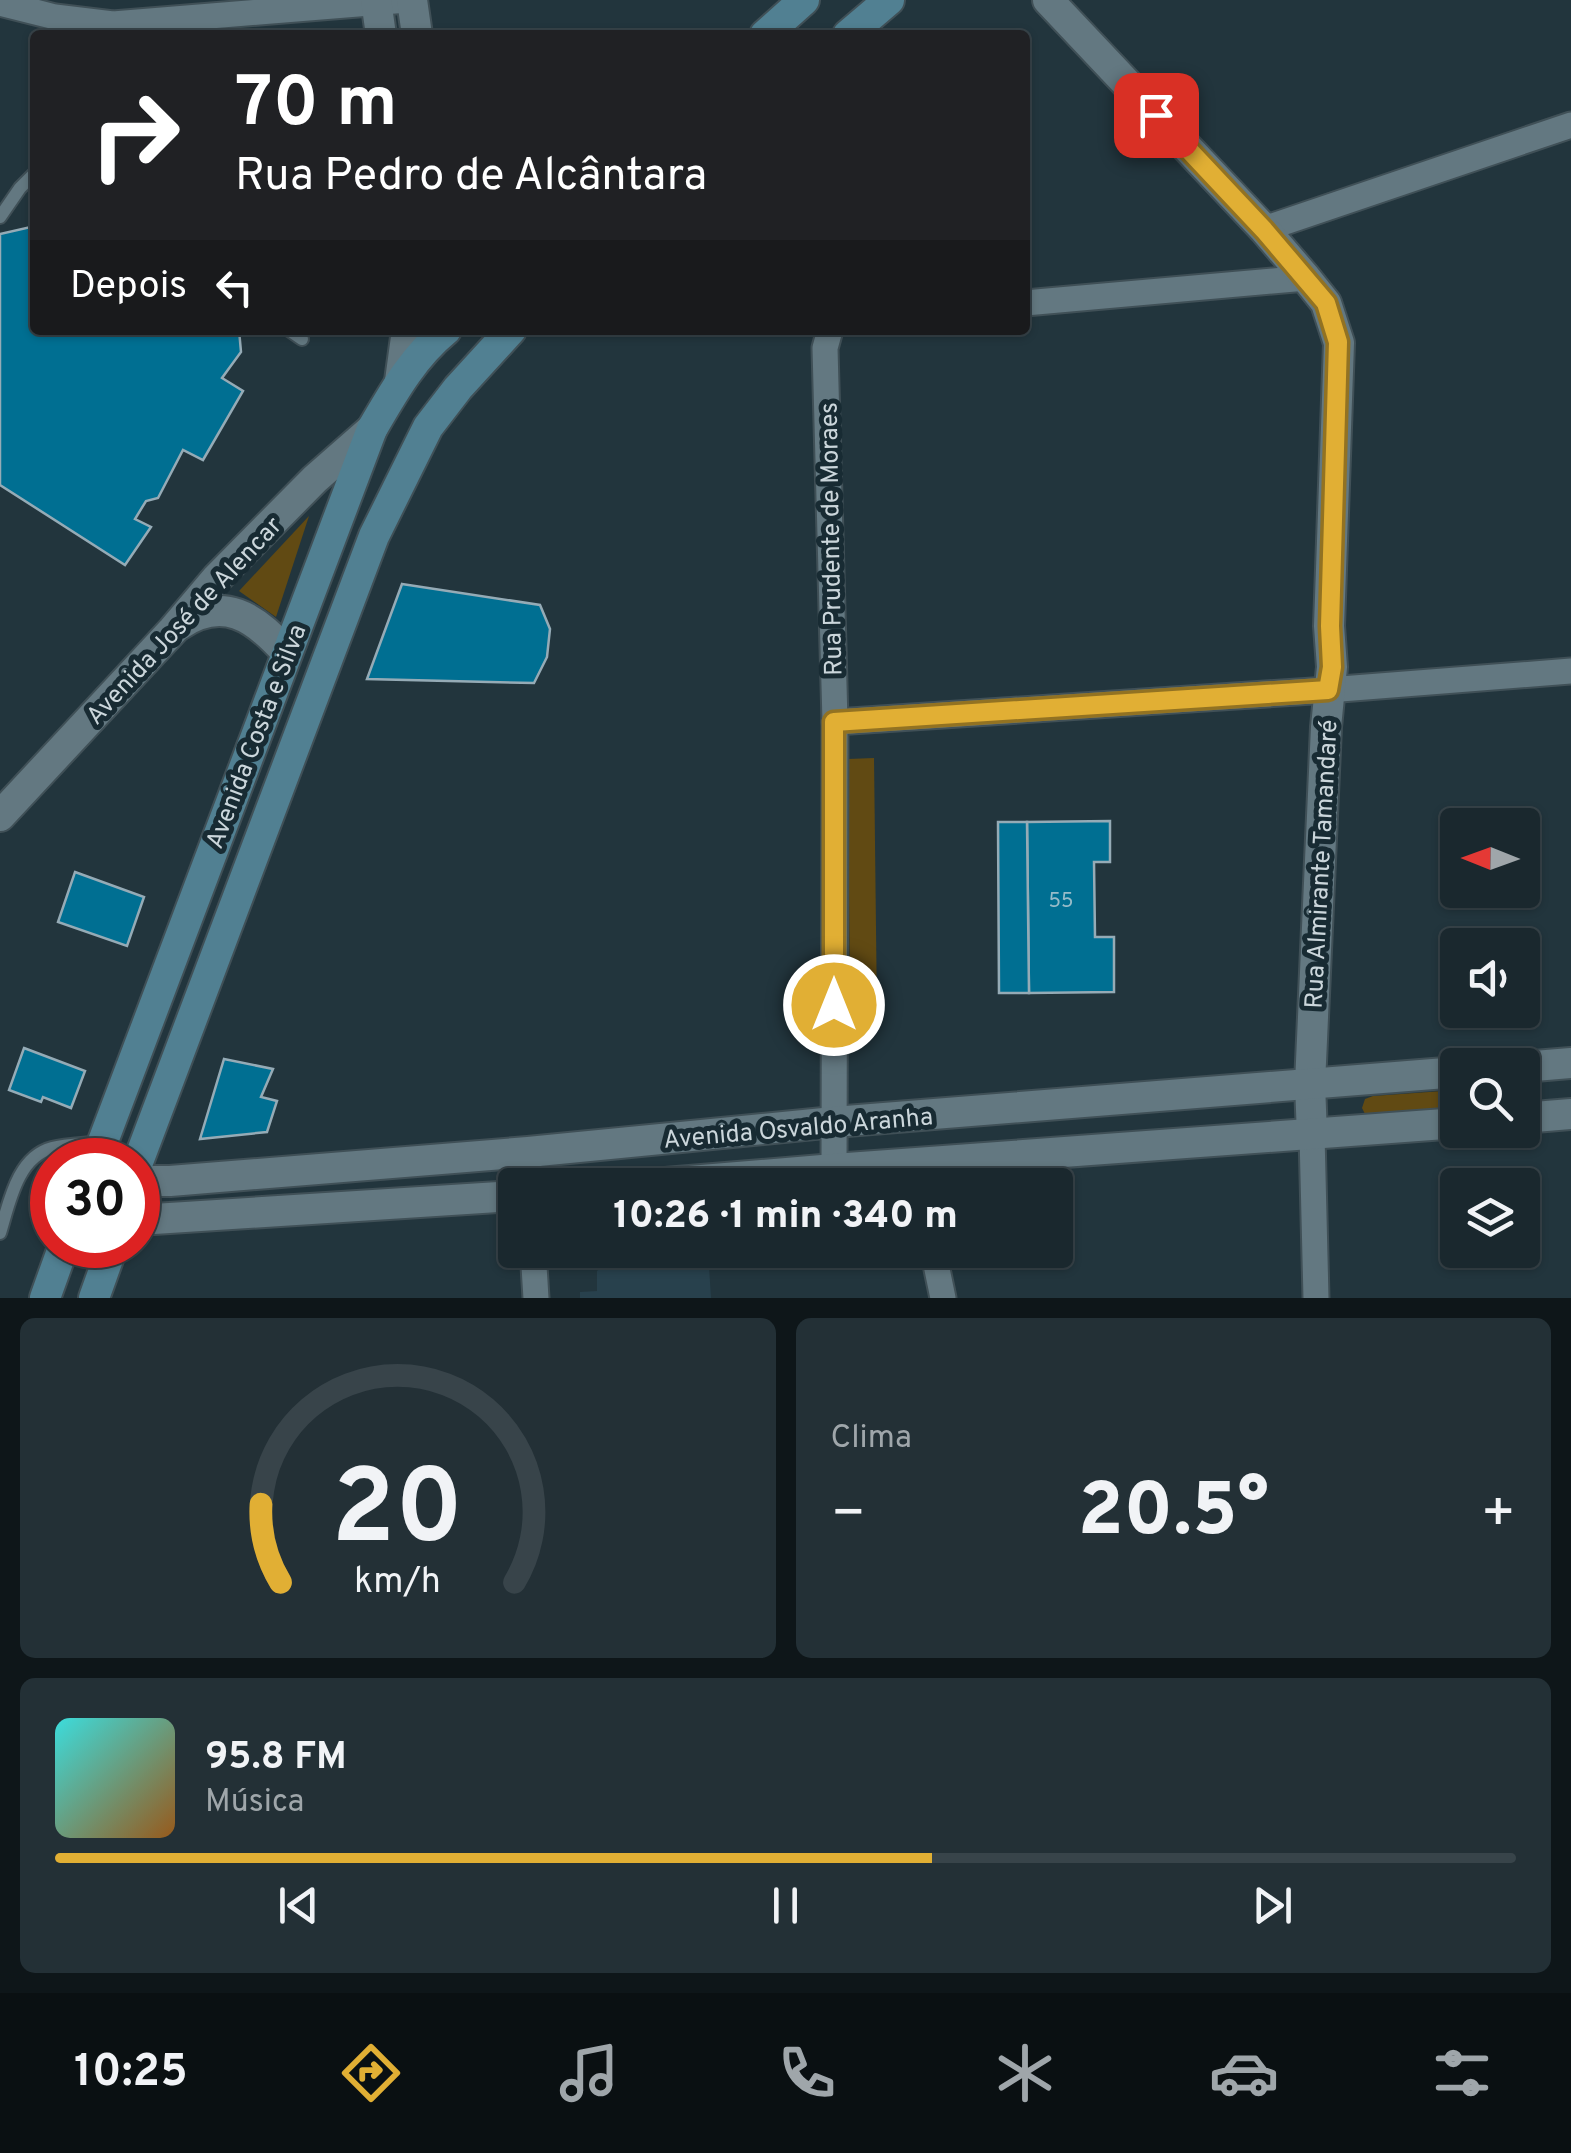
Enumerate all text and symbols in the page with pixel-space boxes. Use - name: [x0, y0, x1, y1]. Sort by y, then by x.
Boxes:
- text: 70 m: [235, 62, 398, 151]
- icon: right: [70, 70, 200, 200]
- pin: [1114, 73, 1199, 158]
- icon: arrive: [1129, 88, 1184, 143]
- text: Rua Pedro de Alcântara: [235, 149, 707, 206]
- icon: left: [207, 260, 262, 315]
- text: Depois: [70, 263, 187, 312]
- street label: Rua Prudente de Moraes: [815, 402, 851, 676]
- street label: Avenida José de Alencar: [80, 511, 290, 733]
- street label: Avenida Costa e Silva: [200, 620, 315, 854]
- street label: Rua Almirante Tamandaré: [1299, 719, 1347, 1009]
- north arrow: [1440, 808, 1540, 908]
- map controls: [1440, 808, 1540, 1268]
- house number: 55: [1049, 889, 1073, 915]
- button: sound: [1440, 928, 1540, 1028]
- position arrow: [782, 953, 886, 1057]
- button: search: [1440, 1048, 1540, 1148]
- street label: Avenida Osvaldo Aranha: [662, 1102, 934, 1158]
- speed limit sign: 30: [30, 1138, 160, 1268]
- button: layers: [1440, 1168, 1540, 1268]
- text: 10:26 · 1 min · 340 m: [613, 1193, 958, 1242]
- text: Clima: [831, 1419, 912, 1459]
- text: 20: [332, 1448, 464, 1580]
- text: 20.5°: [1078, 1467, 1269, 1562]
- text: −: [831, 1481, 866, 1551]
- text: +: [1481, 1481, 1516, 1551]
- text: km/h: [354, 1560, 441, 1606]
- text: 95.8 FM: [205, 1734, 347, 1783]
- text: Música: [205, 1783, 304, 1823]
- icon: previous: [271, 1878, 326, 1933]
- icon: pause: [758, 1878, 813, 1933]
- icon: next: [1245, 1878, 1300, 1933]
- icon: directions: [336, 2038, 406, 2108]
- icon: music: [554, 2038, 624, 2108]
- icon: phone: [772, 2038, 842, 2108]
- icon: climate: [990, 2038, 1060, 2108]
- icon: car: [1209, 2038, 1279, 2108]
- icon: filters: [1427, 2038, 1497, 2108]
- text: 10:25: [74, 2045, 188, 2102]

